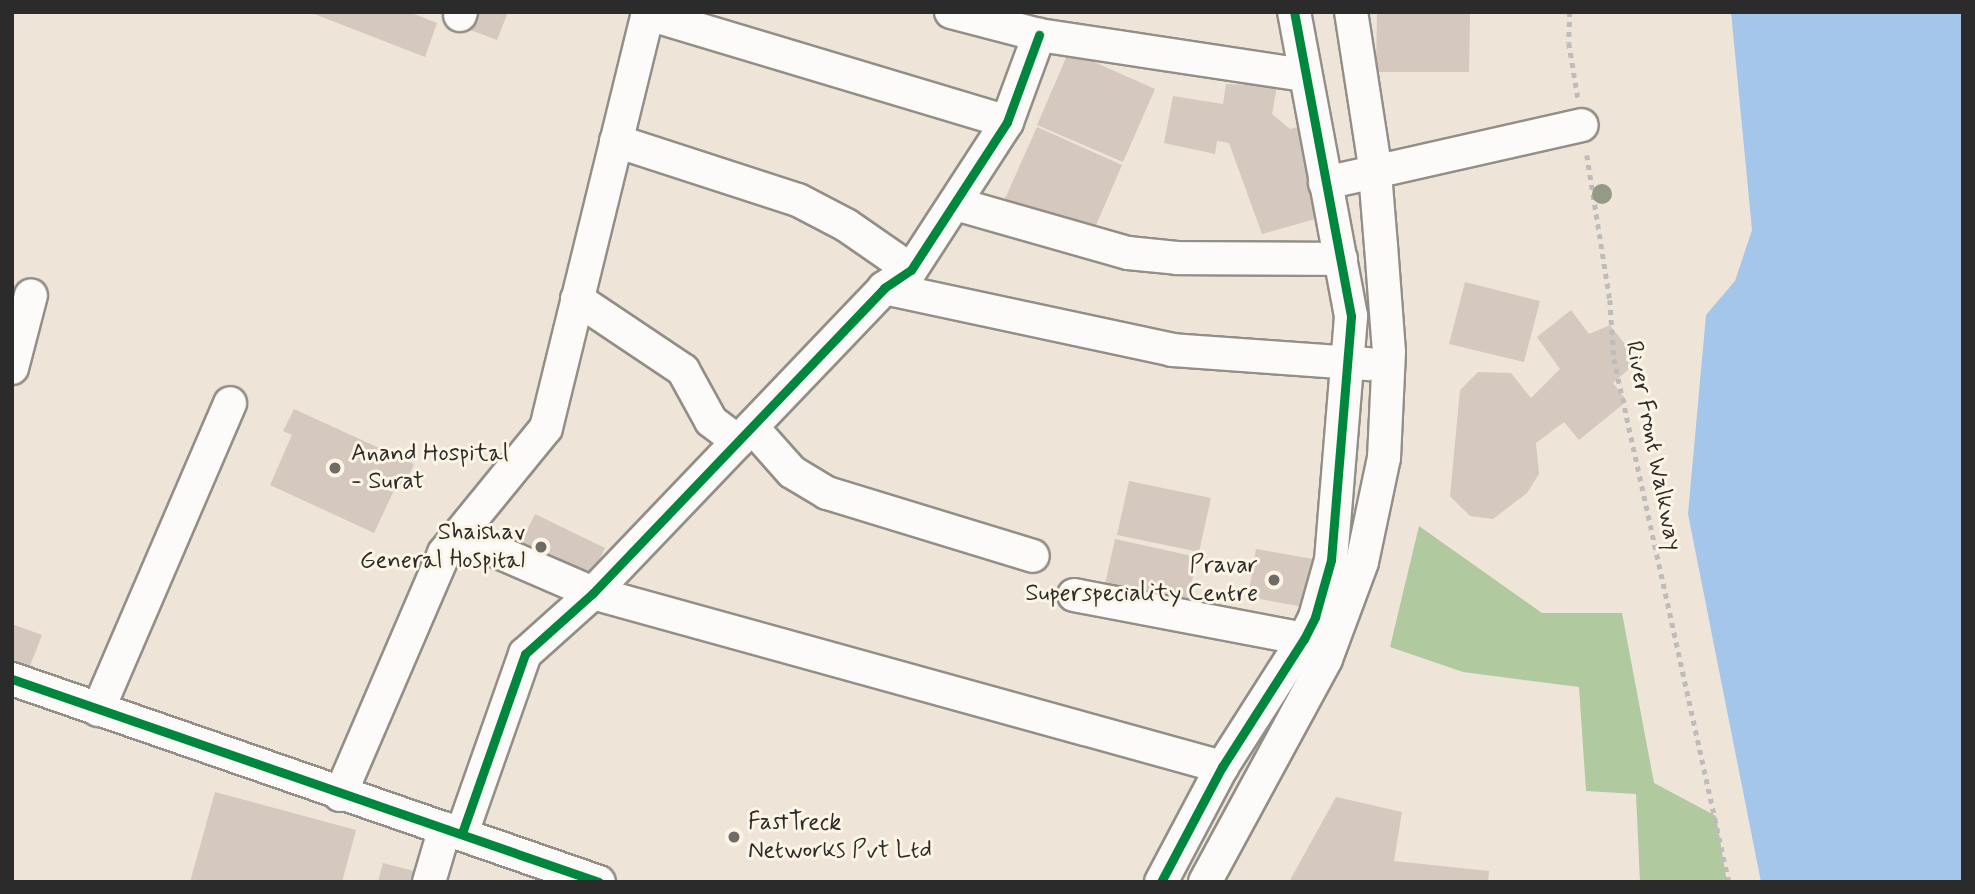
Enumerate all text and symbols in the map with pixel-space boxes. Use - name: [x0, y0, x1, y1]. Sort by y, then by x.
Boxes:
- street label: River Front Walkway: [1619, 339, 1687, 553]
- place label: Anand Hospital - Surat: [351, 440, 508, 496]
- marker: Anand Hospital - Surat: [325, 458, 345, 478]
- place label: Shaishav General Hospital: [350, 519, 525, 575]
- marker: Shaishav General Hospital: [531, 537, 551, 557]
- place label: Pravar Superspeciality Centre: [1021, 552, 1258, 608]
- marker: Pravar Superspeciality Centre: [1264, 570, 1284, 590]
- place label: FastTreck Networks Pvt Ltd: [748, 809, 932, 865]
- marker: FastTreck Networks Pvt Ltd: [726, 829, 742, 845]

